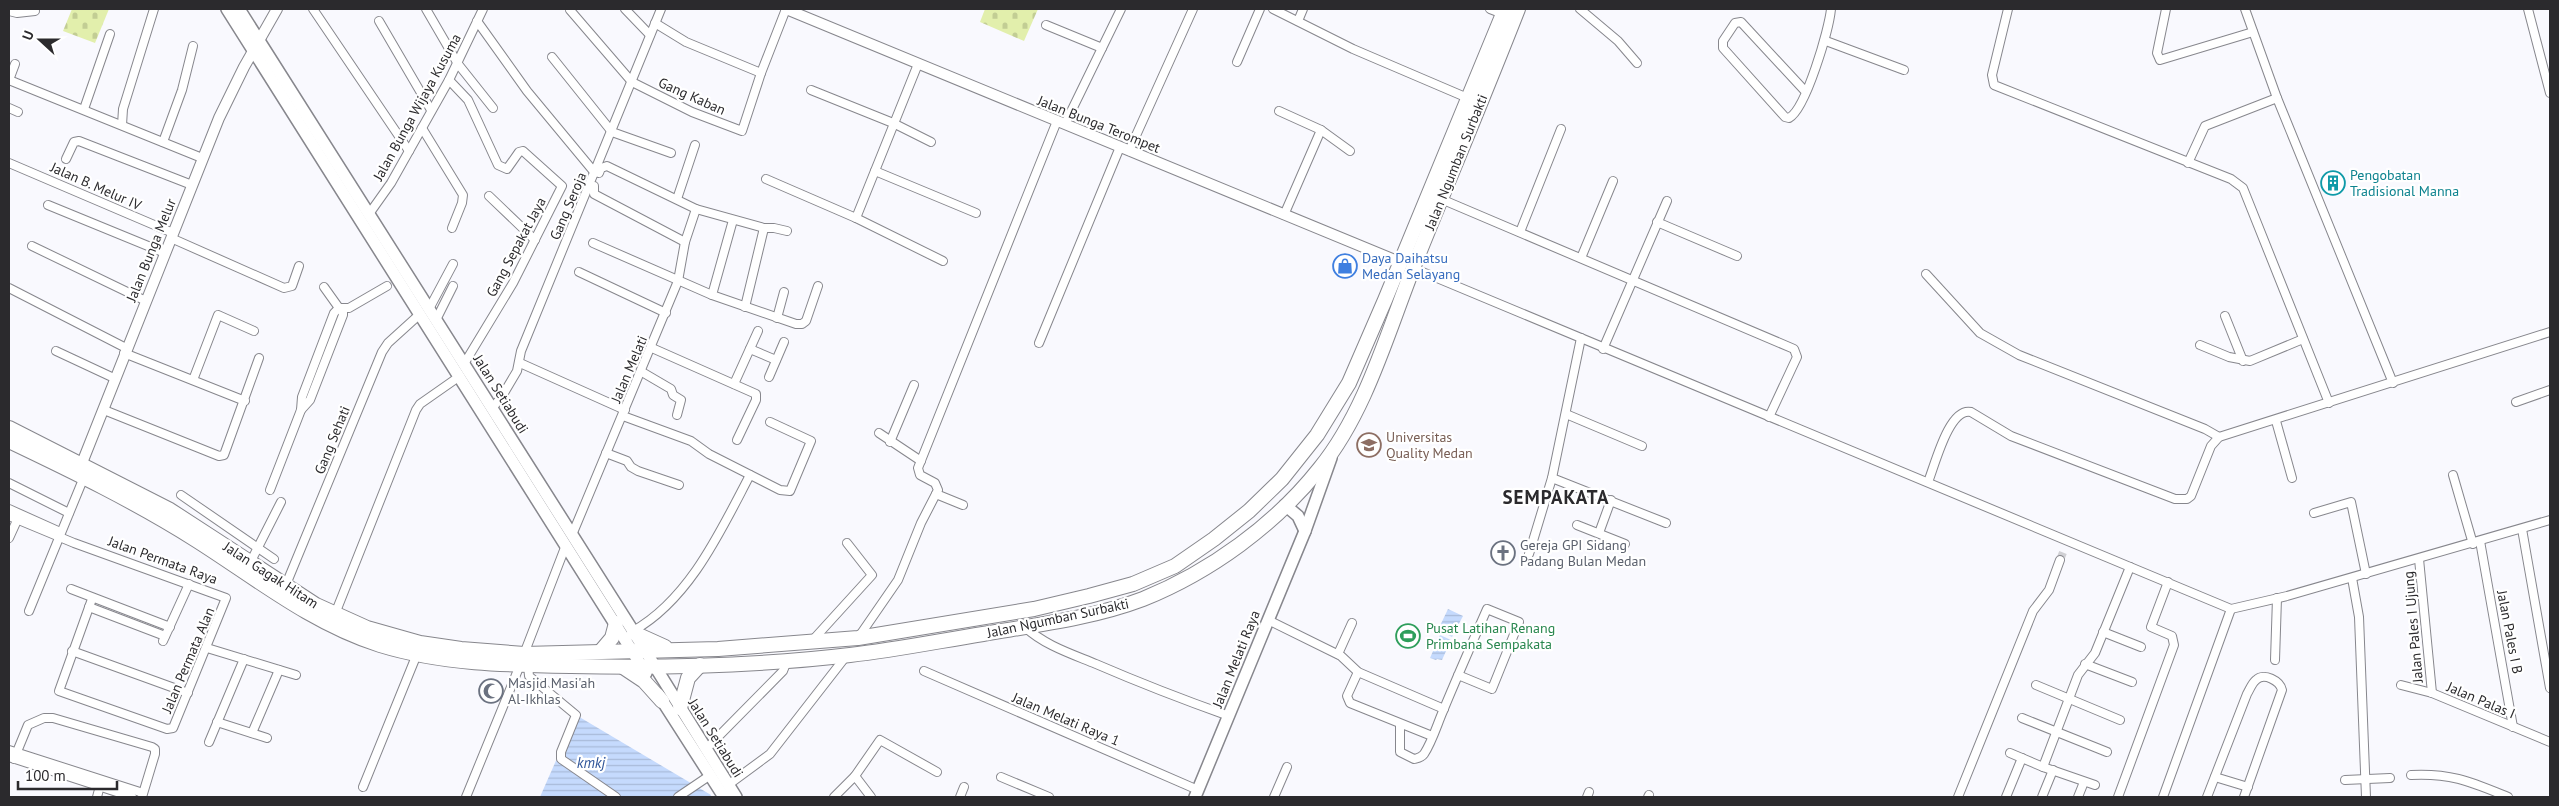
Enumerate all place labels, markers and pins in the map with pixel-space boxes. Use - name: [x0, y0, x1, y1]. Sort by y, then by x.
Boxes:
- place label: Pengobatan Tradisional Manna: [2350, 166, 2459, 200]
- building icon: Pengobatan Tradisional Manna: [2320, 170, 2346, 196]
- place label: Daya Daihatsu Medan Selayang: [1362, 249, 1460, 283]
- shop icon: Daya Daihatsu Medan Selayang: [1332, 253, 1358, 279]
- place label: Universitas Quality Medan: [1386, 428, 1473, 462]
- school or university icon: Universitas Quality Medan: [1356, 432, 1382, 458]
- place label: Gereja GPI Sidang Padang Bulan Medan: [1520, 536, 1646, 570]
- church icon: Gereja GPI Sidang Padang Bulan Medan: [1490, 540, 1516, 566]
- place label: Pusat Latihan Renang Primbana Sempakata: [1426, 619, 1555, 653]
- sports icon: Pusat Latihan Renang Primbana Sempakata: [1395, 623, 1421, 649]
- place label: Masjid Masi'ah Al-Ikhlas: [508, 674, 595, 708]
- mosque icon: Masjid Masi'ah Al-Ikhlas: [478, 678, 504, 704]

